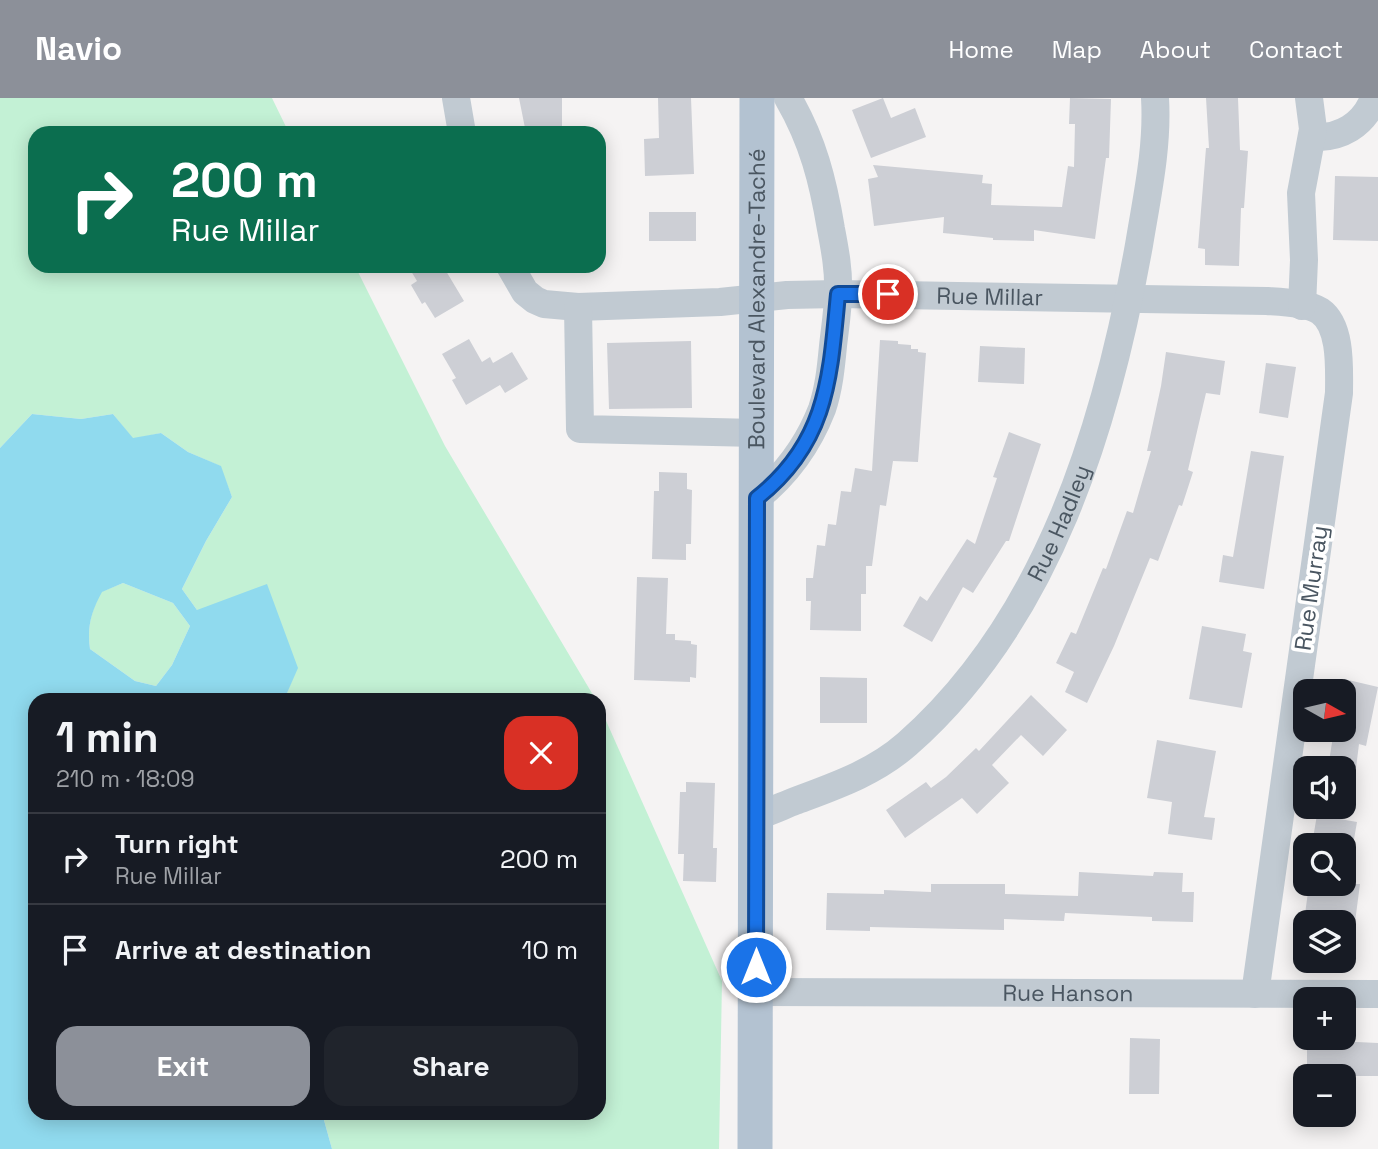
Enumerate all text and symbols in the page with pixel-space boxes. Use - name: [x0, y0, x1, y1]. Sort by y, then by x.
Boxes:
- text: Navio: [35, 28, 122, 70]
- text: Home: [948, 34, 1014, 65]
- text: Map: [1052, 34, 1102, 65]
- text: About: [1140, 34, 1211, 65]
- text: Contact: [1249, 34, 1343, 65]
- street label: Boulevard Alexandre-Taché: [741, 148, 772, 450]
- text: 200 m: [171, 149, 318, 211]
- icon: right: [56, 154, 147, 245]
- text: Rue Millar: [171, 210, 320, 250]
- pin: [858, 264, 918, 324]
- icon: arrive: [869, 275, 907, 313]
- street label: Rue Millar: [936, 281, 1043, 312]
- street label: Rue Hadley: [1020, 461, 1097, 587]
- street label: Rue Murray: [1287, 523, 1335, 653]
- north arrow: [1293, 679, 1356, 742]
- map controls: [1293, 679, 1356, 1127]
- text: 1 min: [56, 711, 159, 764]
- button: close: [504, 716, 578, 790]
- button: sound: [1293, 756, 1356, 819]
- text: 210 m · 18:09: [56, 764, 195, 794]
- text: Turn right: [115, 827, 239, 861]
- button: search: [1293, 833, 1356, 896]
- icon: right: [56, 840, 94, 878]
- text: 200 m: [500, 842, 578, 876]
- text: Rue Millar: [115, 861, 222, 891]
- button: layers: [1293, 910, 1356, 973]
- position arrow: [719, 930, 793, 1004]
- icon: arrive: [56, 931, 94, 969]
- text: Arrive at destination: [115, 933, 372, 967]
- text: 10 m: [521, 933, 578, 967]
- street label: Rue Hanson: [1002, 978, 1134, 1008]
- button: +: [1293, 987, 1356, 1050]
- button: Exit: [56, 1026, 310, 1106]
- button: Share: [324, 1026, 578, 1106]
- button: −: [1293, 1064, 1356, 1127]

